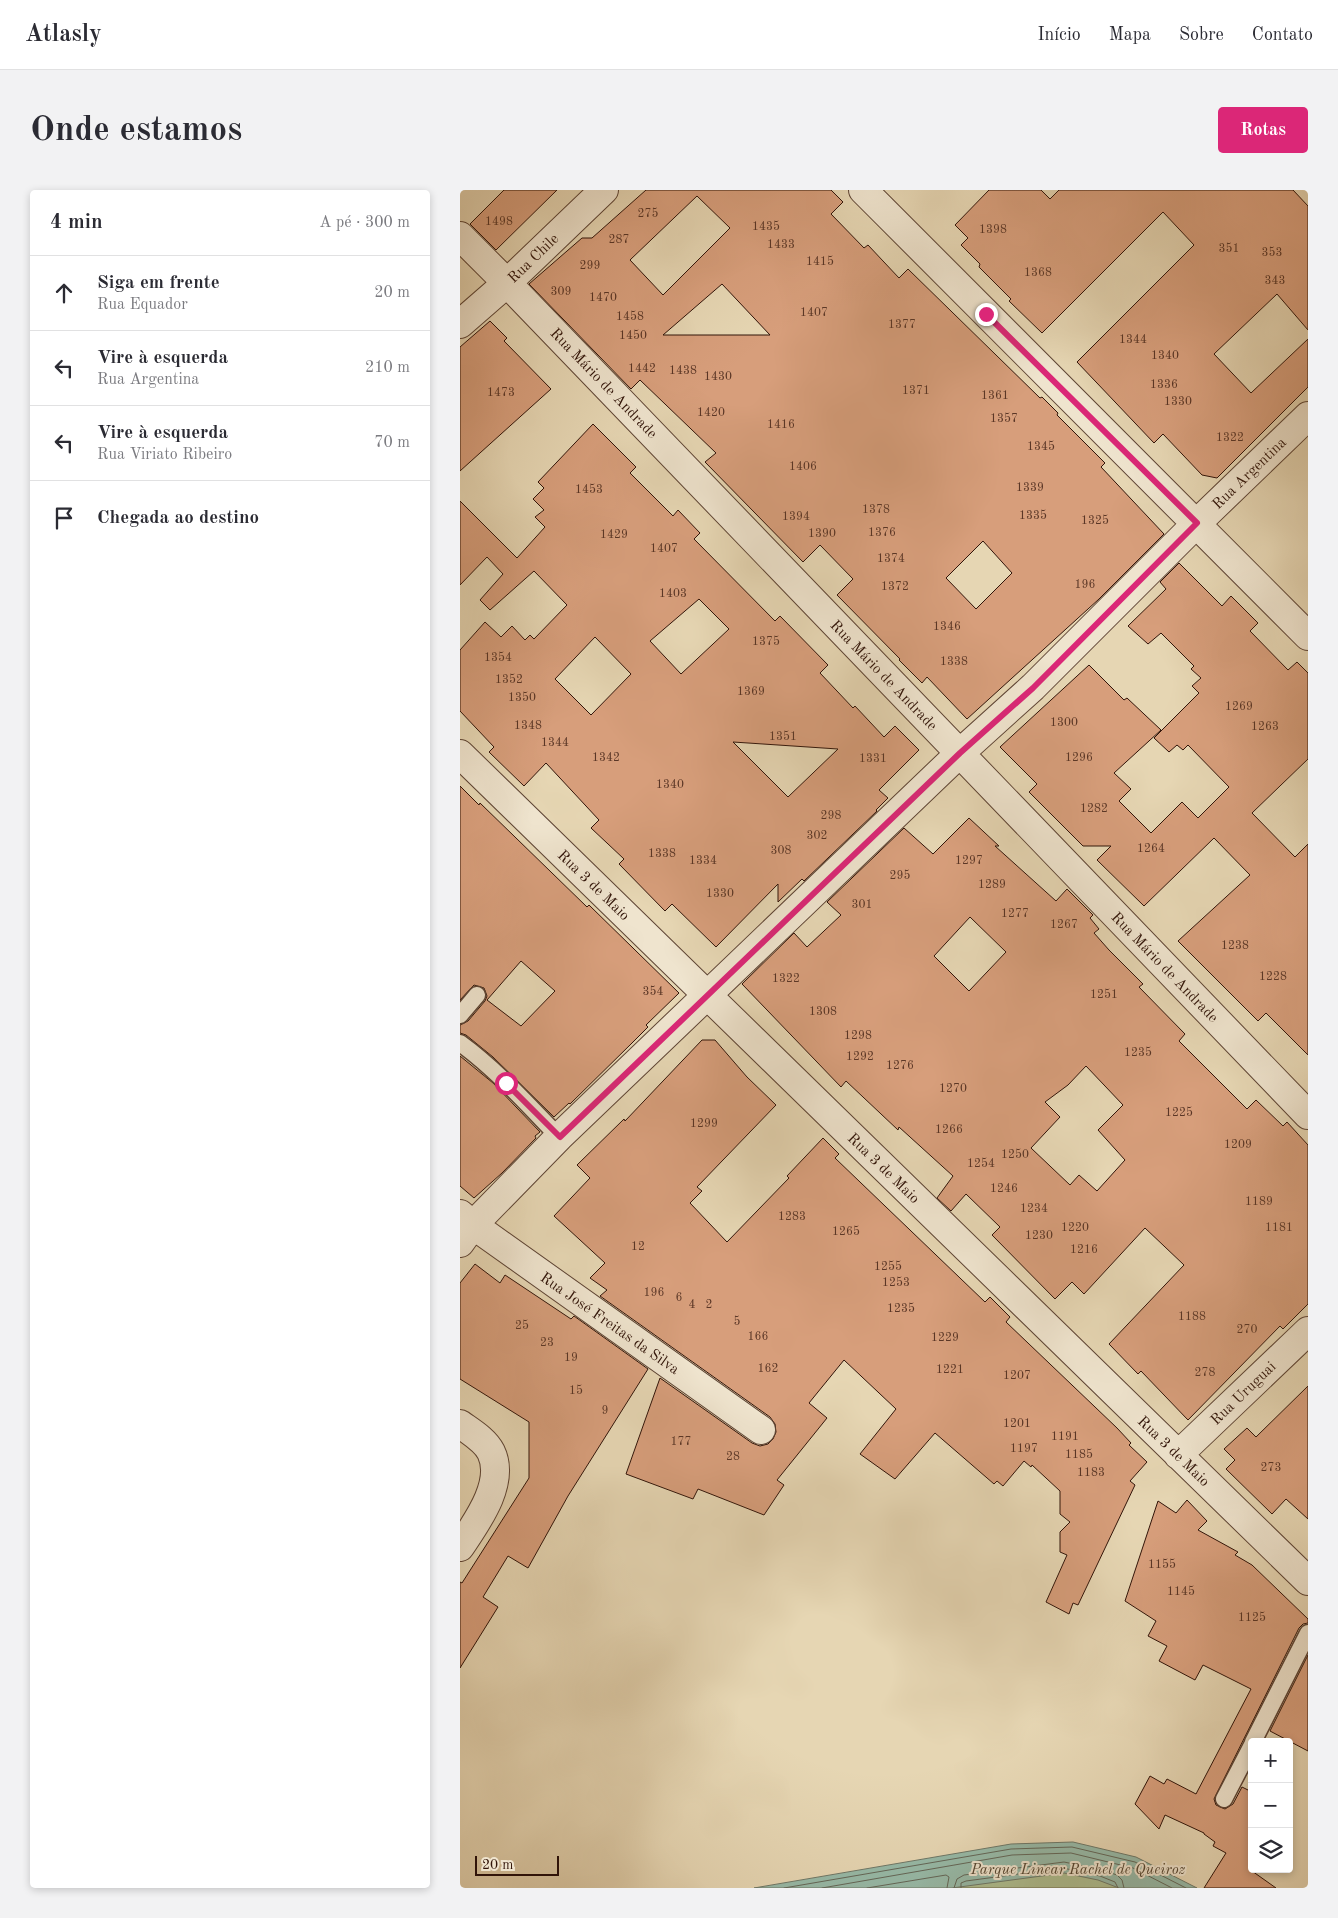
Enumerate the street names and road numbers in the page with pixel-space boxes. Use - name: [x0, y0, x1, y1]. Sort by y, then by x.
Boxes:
- street label: Rua Chile: [506, 232, 562, 287]
- street label: Rua Mário de Andrade: [547, 326, 659, 442]
- street label: Rua Argentina: [1210, 435, 1290, 513]
- street label: Rua Mário de Andrade: [827, 618, 939, 734]
- street label: Rua 3 de Maio: [554, 848, 632, 924]
- street label: Rua Mário de Andrade: [1108, 910, 1220, 1026]
- street label: Rua 3 de Maio: [844, 1131, 922, 1207]
- street label: Rua José Freitas da Silva: [537, 1271, 682, 1378]
- street label: Rua Uruguai: [1209, 1360, 1279, 1429]
- street label: Rua 3 de Maio: [1134, 1414, 1212, 1490]

